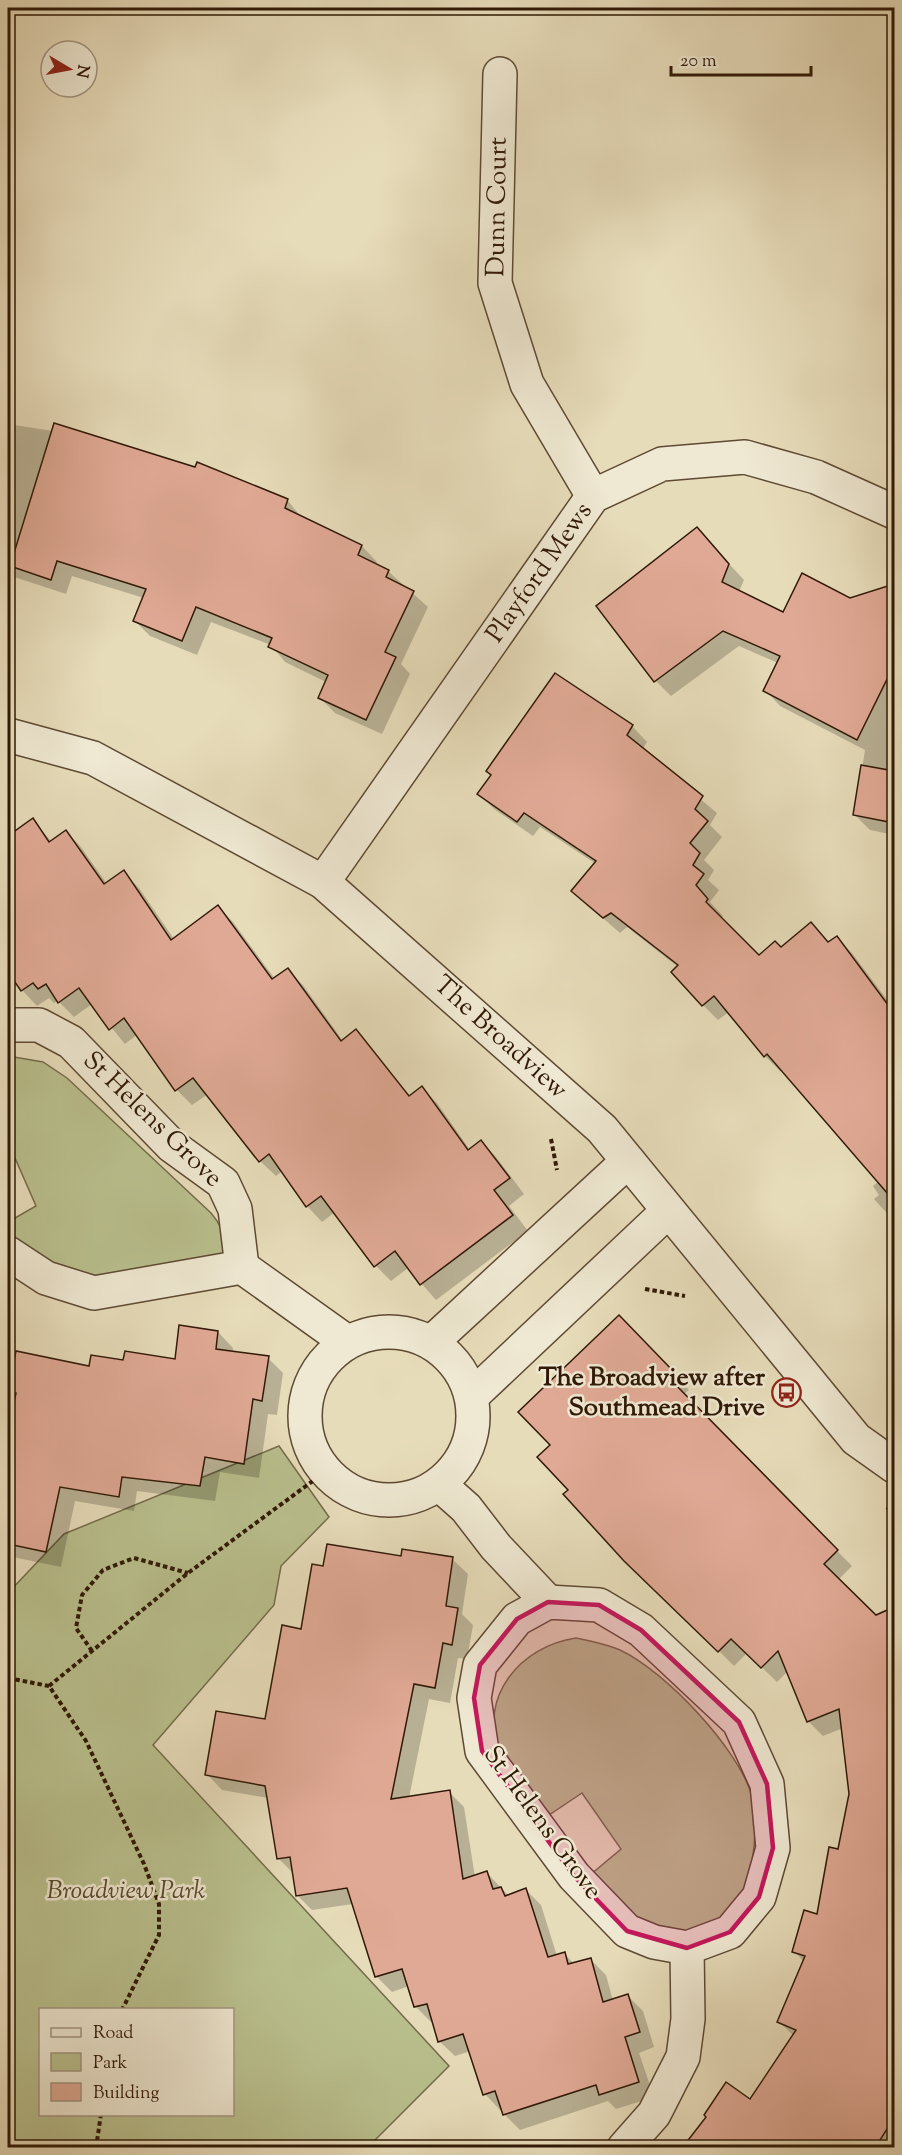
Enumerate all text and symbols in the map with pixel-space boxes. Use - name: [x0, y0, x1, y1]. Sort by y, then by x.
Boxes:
- north arrow: [39, 39, 99, 99]
- scale bar: [671, 39, 810, 77]
- text: 20 m: [680, 49, 717, 75]
- text: N: [69, 63, 94, 80]
- street label: Dunn Court: [478, 137, 518, 277]
- street label: Playford Mews: [478, 495, 602, 651]
- street label: The Broadview: [425, 968, 575, 1108]
- street label: St Helens Grove: [74, 1043, 230, 1197]
- place label: The Broadview after Southmead Drive: [538, 1360, 765, 1427]
- bus stop icon: The Broadview after Southmead Drive: [770, 1377, 802, 1409]
- street label: St Helens Grove: [473, 1738, 611, 1908]
- park label: Broadview Park: [47, 1873, 206, 1910]
- legend: [39, 2008, 234, 2116]
- text: Road: [93, 2021, 133, 2047]
- text: Park: [93, 2051, 128, 2077]
- text: Building: [93, 2081, 159, 2107]

